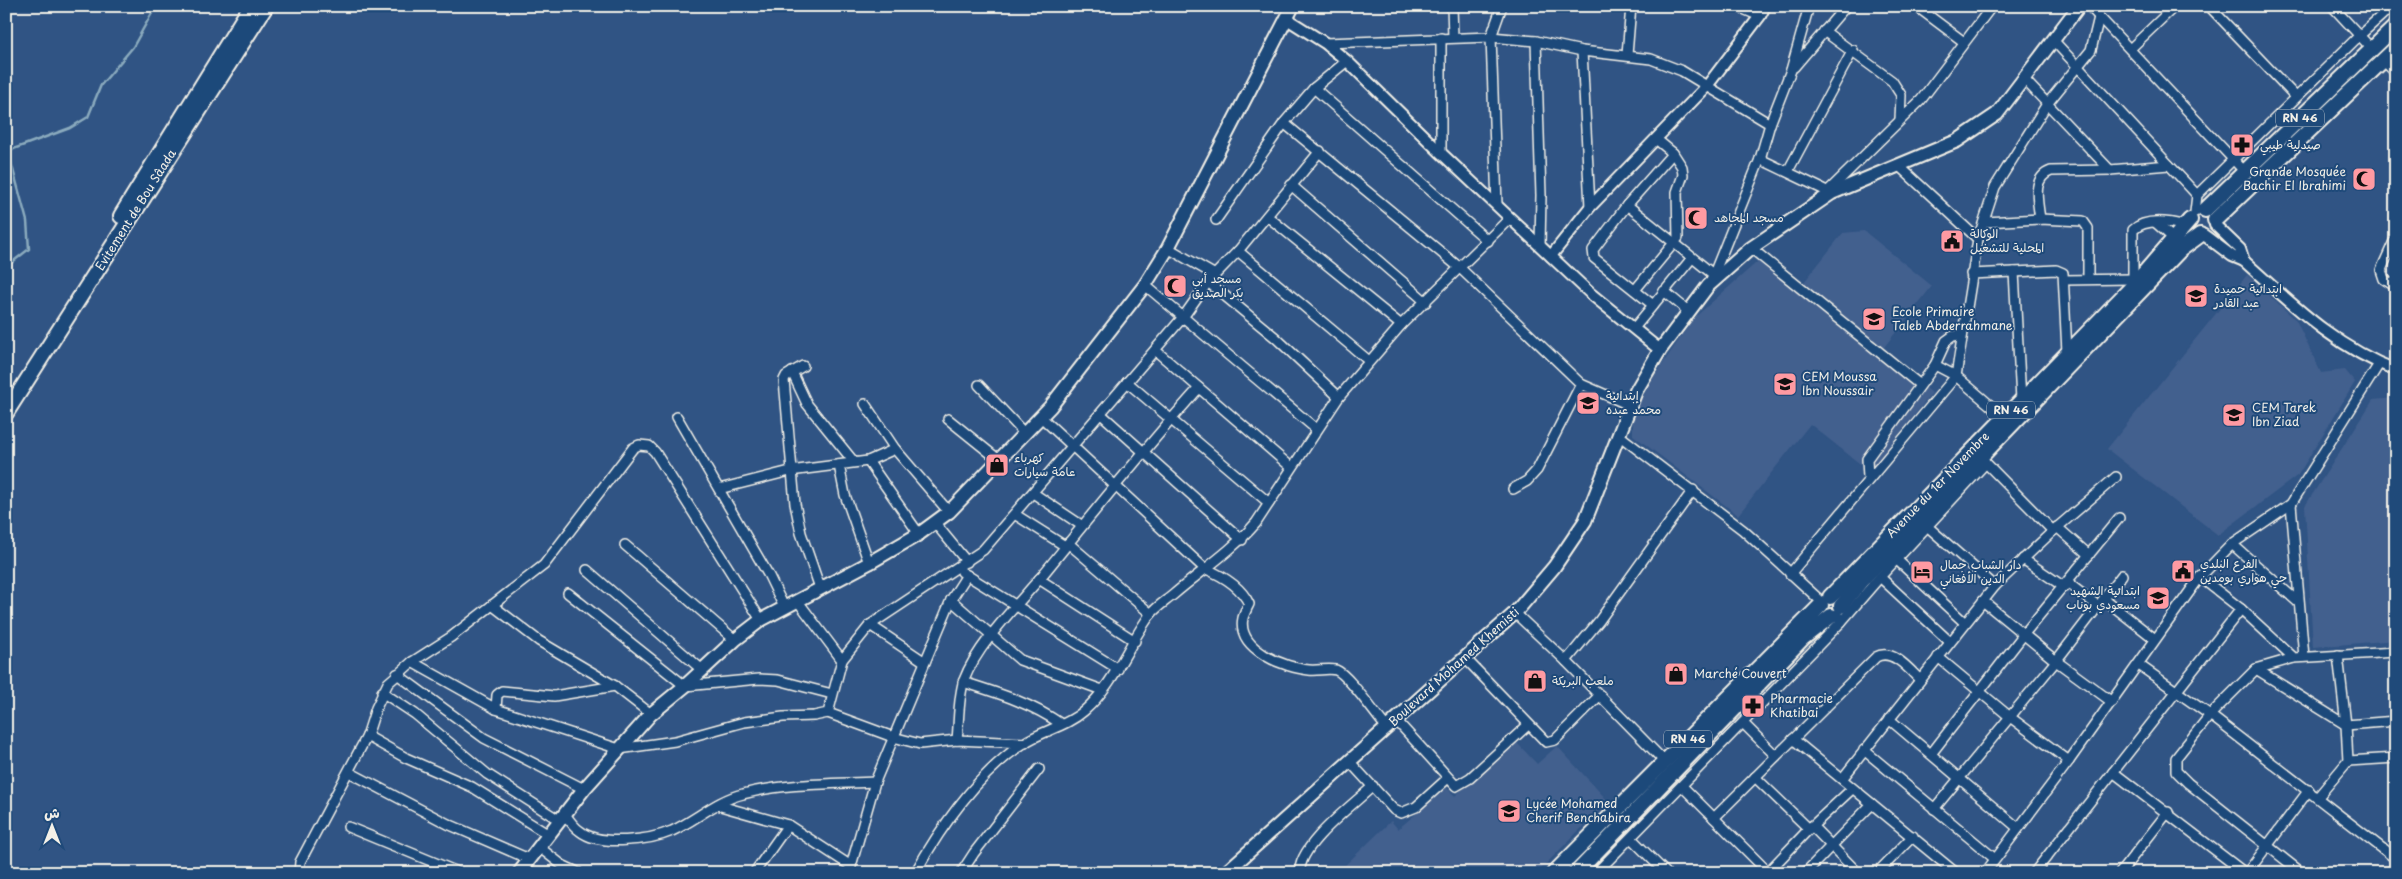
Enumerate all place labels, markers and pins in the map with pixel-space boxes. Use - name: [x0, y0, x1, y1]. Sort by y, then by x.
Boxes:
- pharmacy icon: صيدلية طيبي: [2229, 132, 2255, 158]
- place label: صيدلية طيبي: [2260, 135, 2321, 156]
- place label: Grande Mosquée Bachir El Ibrahimi: [2243, 162, 2346, 194]
- mosque icon: Grande Mosquée Bachir El Ibrahimi: [2351, 166, 2377, 192]
- mosque icon: مسجد المجاهد: [1683, 205, 1709, 231]
- place label: مسجد المجاهد: [1714, 208, 1784, 226]
- place label: الوكالة المحلية للتشغيل: [1970, 224, 2044, 256]
- public building icon: الوكالة المحلية للتشغيل: [1939, 228, 1965, 254]
- place label: مسجد أبي بكر الصديق: [1192, 269, 1244, 301]
- mosque icon: مسجد أبي بكر الصديق: [1162, 273, 1188, 299]
- place label: ابتدائية حميدة عبد القادر: [2213, 279, 2282, 311]
- school or university icon: ابتدائية حميدة عبد القادر: [2183, 283, 2209, 309]
- place label: Ecole Primaire Taleb Abderrahmane: [1892, 302, 2013, 334]
- school or university icon: Ecole Primaire Taleb Abderrahmane: [1861, 306, 1887, 332]
- place label: CEM Moussa Ibn Noussair: [1802, 367, 1877, 399]
- school or university icon: CEM Moussa Ibn Noussair: [1772, 371, 1798, 397]
- place label: إبتدائية محمد عبده: [1606, 386, 1661, 418]
- school or university icon: إبتدائية محمد عبده: [1575, 390, 1601, 416]
- place label: CEM Tarek Ibn Ziad: [2252, 398, 2316, 430]
- school or university icon: CEM Tarek Ibn Ziad: [2221, 402, 2247, 428]
- place label: كهرباء عامة سيارات: [1014, 448, 1075, 480]
- shop icon: كهرباء عامة سيارات: [984, 452, 1010, 478]
- place label: الفرع البلدي حي هواري بومدين: [2200, 554, 2287, 589]
- place label: دار الشباب جمال الدين الأفغاني: [1940, 555, 2022, 590]
- public building icon: الفرع البلدي حي هواري بومدين: [2170, 558, 2196, 584]
- hotel icon: دار الشباب جمال الدين الأفغاني: [1909, 559, 1935, 585]
- place label: ابتدائية الشهيد مسعودي بوناب: [2066, 581, 2140, 614]
- school or university icon: ابتدائية الشهيد مسعودي بوناب: [2145, 585, 2171, 611]
- shop icon: Marché Couvert: [1663, 661, 1689, 687]
- place label: Marché Couvert: [1694, 664, 1787, 682]
- shop icon: ملعب البريكة: [1522, 668, 1548, 694]
- place label: ملعب البريكة: [1552, 671, 1614, 689]
- place label: Pharmacie Khatibai: [1770, 689, 1833, 721]
- pharmacy icon: Pharmacie Khatibai: [1740, 693, 1766, 719]
- place label: Lycée Mohamed Cherif Benchabira: [1526, 794, 1632, 826]
- school or university icon: Lycée Mohamed Cherif Benchabira: [1496, 798, 1522, 824]

